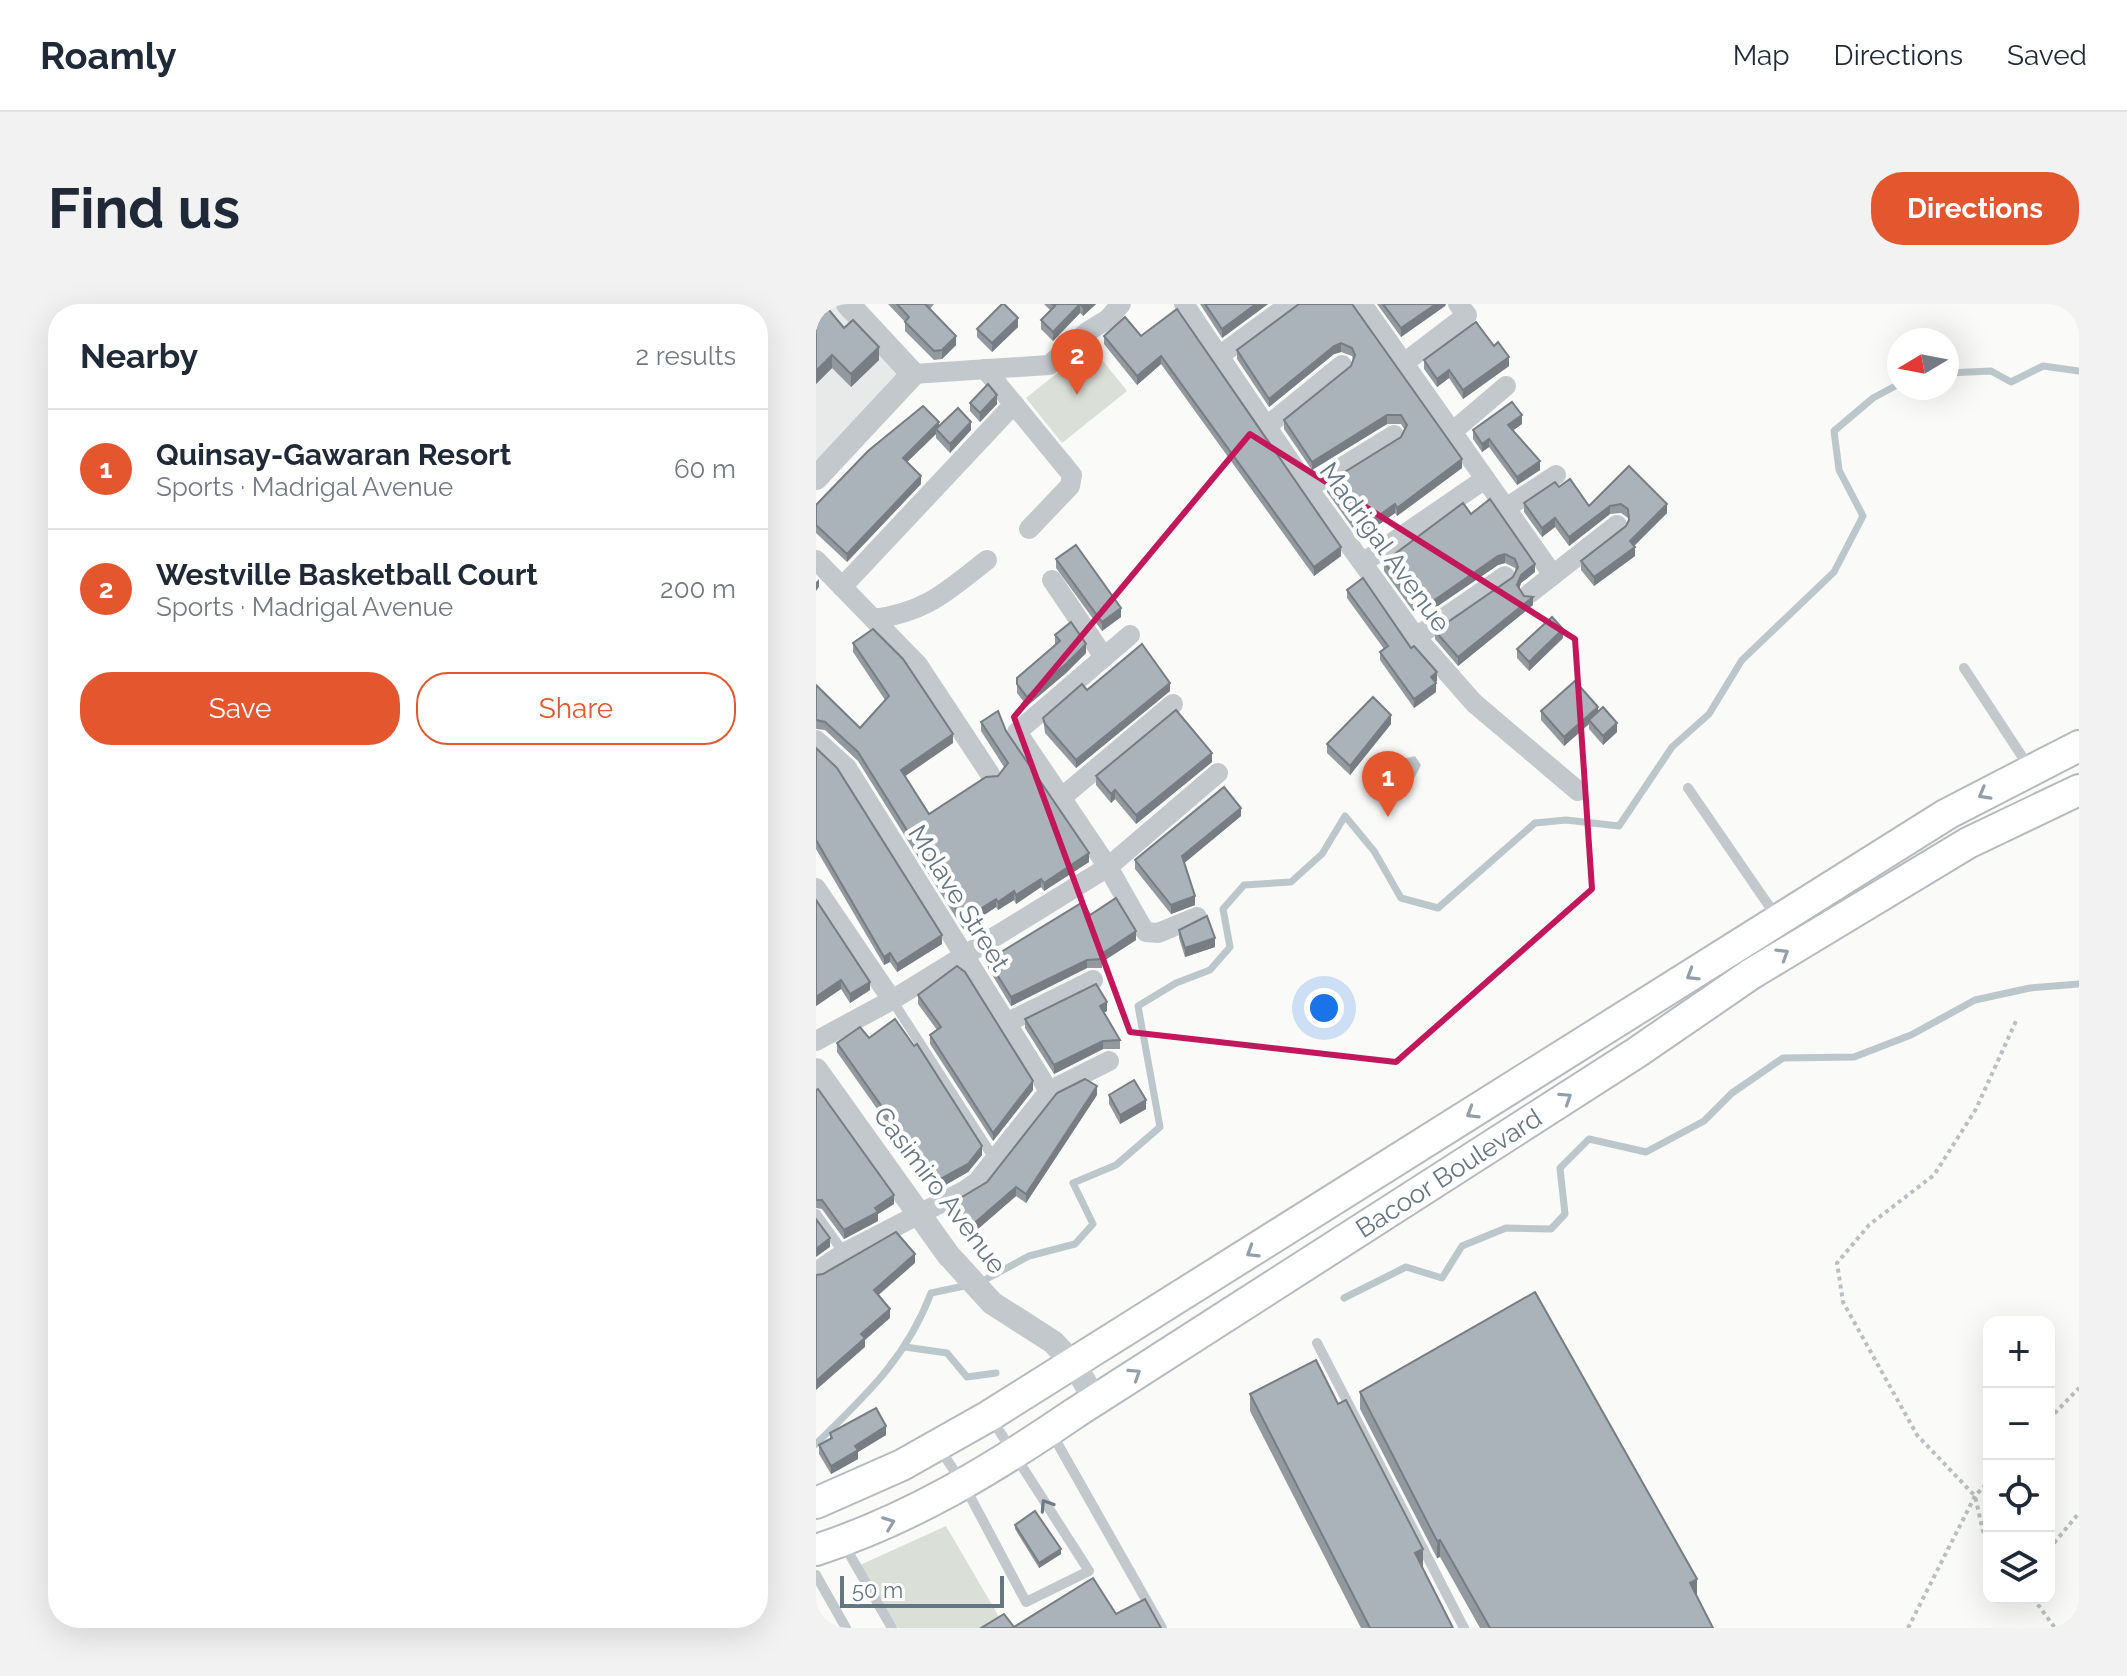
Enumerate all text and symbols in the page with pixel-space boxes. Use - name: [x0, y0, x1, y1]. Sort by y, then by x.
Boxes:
- text: Roamly: [40, 33, 177, 78]
- text: Map: [1733, 39, 1790, 72]
- text: Directions: [1834, 39, 1963, 72]
- text: Saved: [2007, 39, 2087, 72]
- button: Directions: [1871, 172, 2079, 245]
- text: Find us: [48, 175, 240, 241]
- north arrow: [1887, 328, 1959, 400]
- pin: 2: [1051, 329, 1103, 395]
- text: Nearby: [80, 336, 198, 376]
- text: 2 results: [636, 341, 736, 371]
- text: Quinsay-Gawaran Resort: [156, 437, 511, 472]
- text: 1: [100, 454, 112, 484]
- text: 60 m: [674, 454, 736, 484]
- street label: Madrigal Avenue: [1314, 457, 1456, 637]
- text: Sports · Madrigal Avenue: [156, 472, 453, 502]
- text: Westville Basketball Court: [156, 557, 538, 592]
- text: 2: [99, 574, 113, 604]
- text: 200 m: [660, 574, 736, 604]
- text: Sports · Madrigal Avenue: [156, 592, 453, 622]
- button: Save: [80, 672, 400, 745]
- button: Share: [416, 672, 736, 745]
- pin: 1: [1362, 751, 1414, 817]
- one-way arrow: [1978, 784, 1993, 799]
- street label: Molave Street: [902, 820, 1016, 977]
- one-way arrow: [1774, 949, 1789, 964]
- one-way arrow: [1686, 965, 1701, 981]
- your location: [1304, 988, 1344, 1028]
- one-way arrow: [1557, 1092, 1572, 1107]
- street label: Casimiro Avenue: [868, 1101, 1012, 1279]
- street label: Bacoor Boulevard: [1350, 1103, 1547, 1244]
- one-way arrow: [1466, 1104, 1481, 1119]
- one-way arrow: [1246, 1242, 1261, 1257]
- map controls: [1983, 1316, 2055, 1604]
- button: +: [1983, 1316, 2055, 1388]
- one-way arrow: [1127, 1369, 1141, 1384]
- button: −: [1983, 1388, 2055, 1460]
- button: locate: [1983, 1460, 2055, 1532]
- one-way arrow: [1041, 1499, 1056, 1514]
- one-way arrow: [881, 1516, 895, 1533]
- button: layers: [1983, 1532, 2055, 1604]
- scale bar: [840, 1572, 1004, 1608]
- text: 50 m: [852, 1577, 903, 1603]

